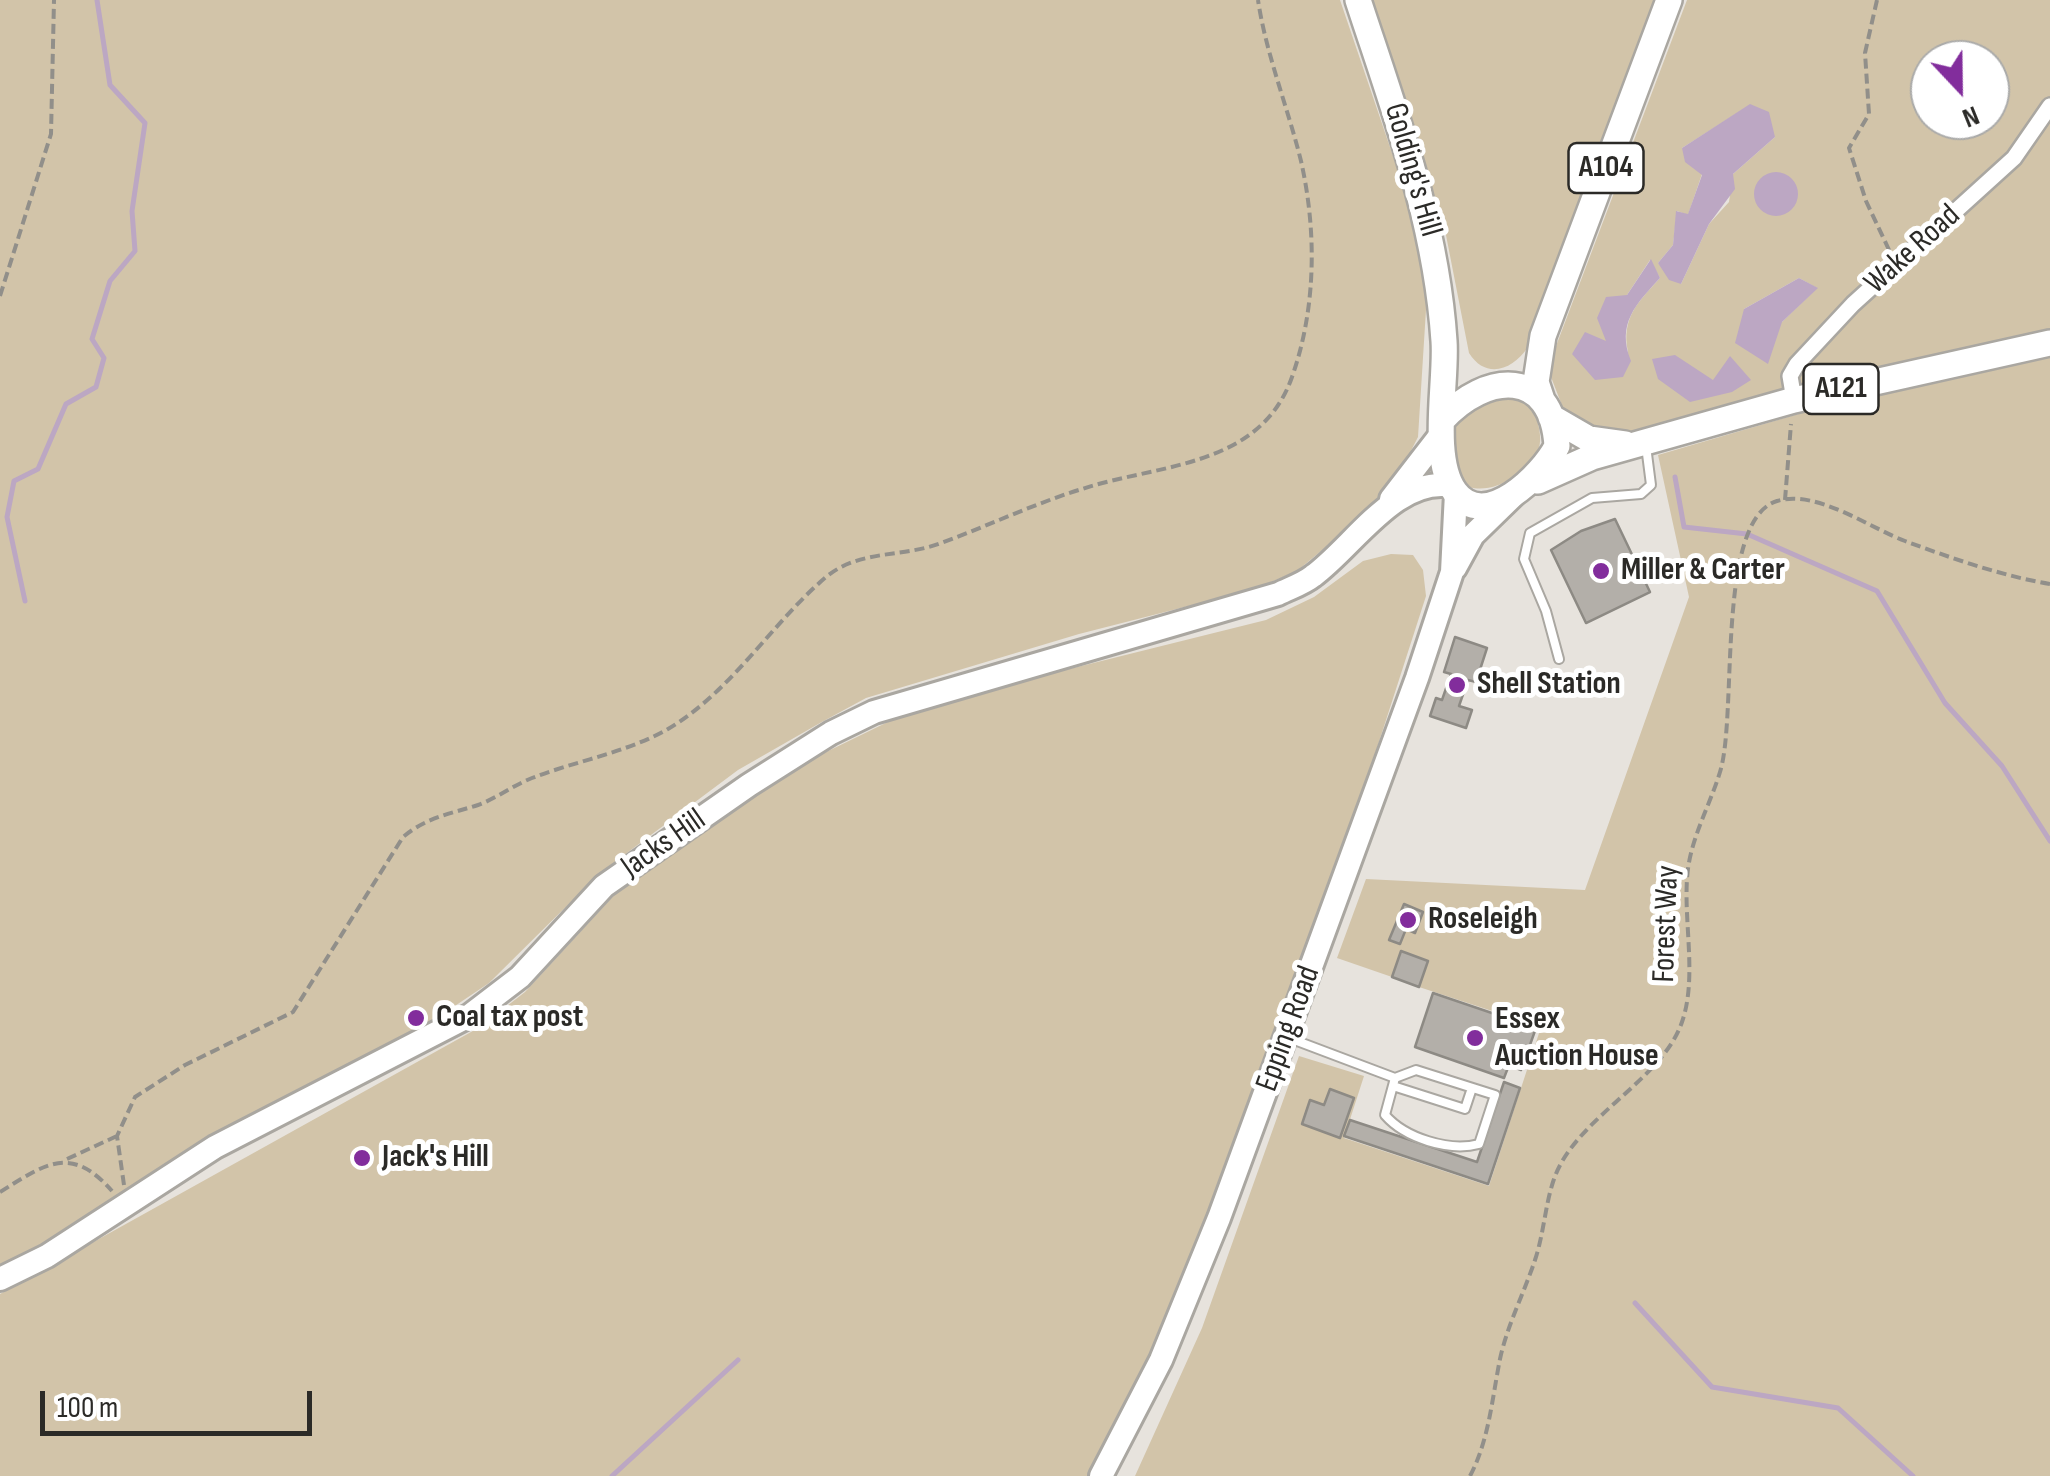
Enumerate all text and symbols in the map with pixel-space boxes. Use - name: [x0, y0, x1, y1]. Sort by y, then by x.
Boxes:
- north arrow: [1910, 40, 2010, 140]
- text: N: [1958, 98, 1984, 135]
- street label: Golding's Hill: [1375, 99, 1449, 241]
- road number: A104: [1568, 143, 1644, 193]
- street label: Wake Road: [1857, 197, 1969, 303]
- road number: A121: [1804, 364, 1878, 414]
- place label: Miller & Carter: [1621, 552, 1785, 590]
- marker: Miller & Carter: [1590, 560, 1612, 582]
- place label: Shell Station: [1477, 666, 1621, 704]
- marker: Shell Station: [1446, 674, 1468, 696]
- street label: Jacks Hill: [614, 801, 714, 887]
- street label: Forest Way: [1646, 865, 1688, 983]
- place label: Roseleigh: [1428, 901, 1538, 939]
- marker: Roseleigh: [1397, 909, 1419, 931]
- street label: Epping Road: [1249, 961, 1329, 1097]
- place label: Coal tax post: [436, 999, 583, 1037]
- place label: Essex Auction House: [1495, 1001, 1659, 1076]
- marker: Coal tax post: [405, 1007, 427, 1029]
- marker: Essex Auction House: [1464, 1027, 1486, 1049]
- place label: Jack's Hill: [382, 1139, 489, 1177]
- marker: Jack's Hill: [351, 1147, 373, 1169]
- scale bar: [45, 1371, 318, 1433]
- text: 100 m: [57, 1390, 118, 1426]

